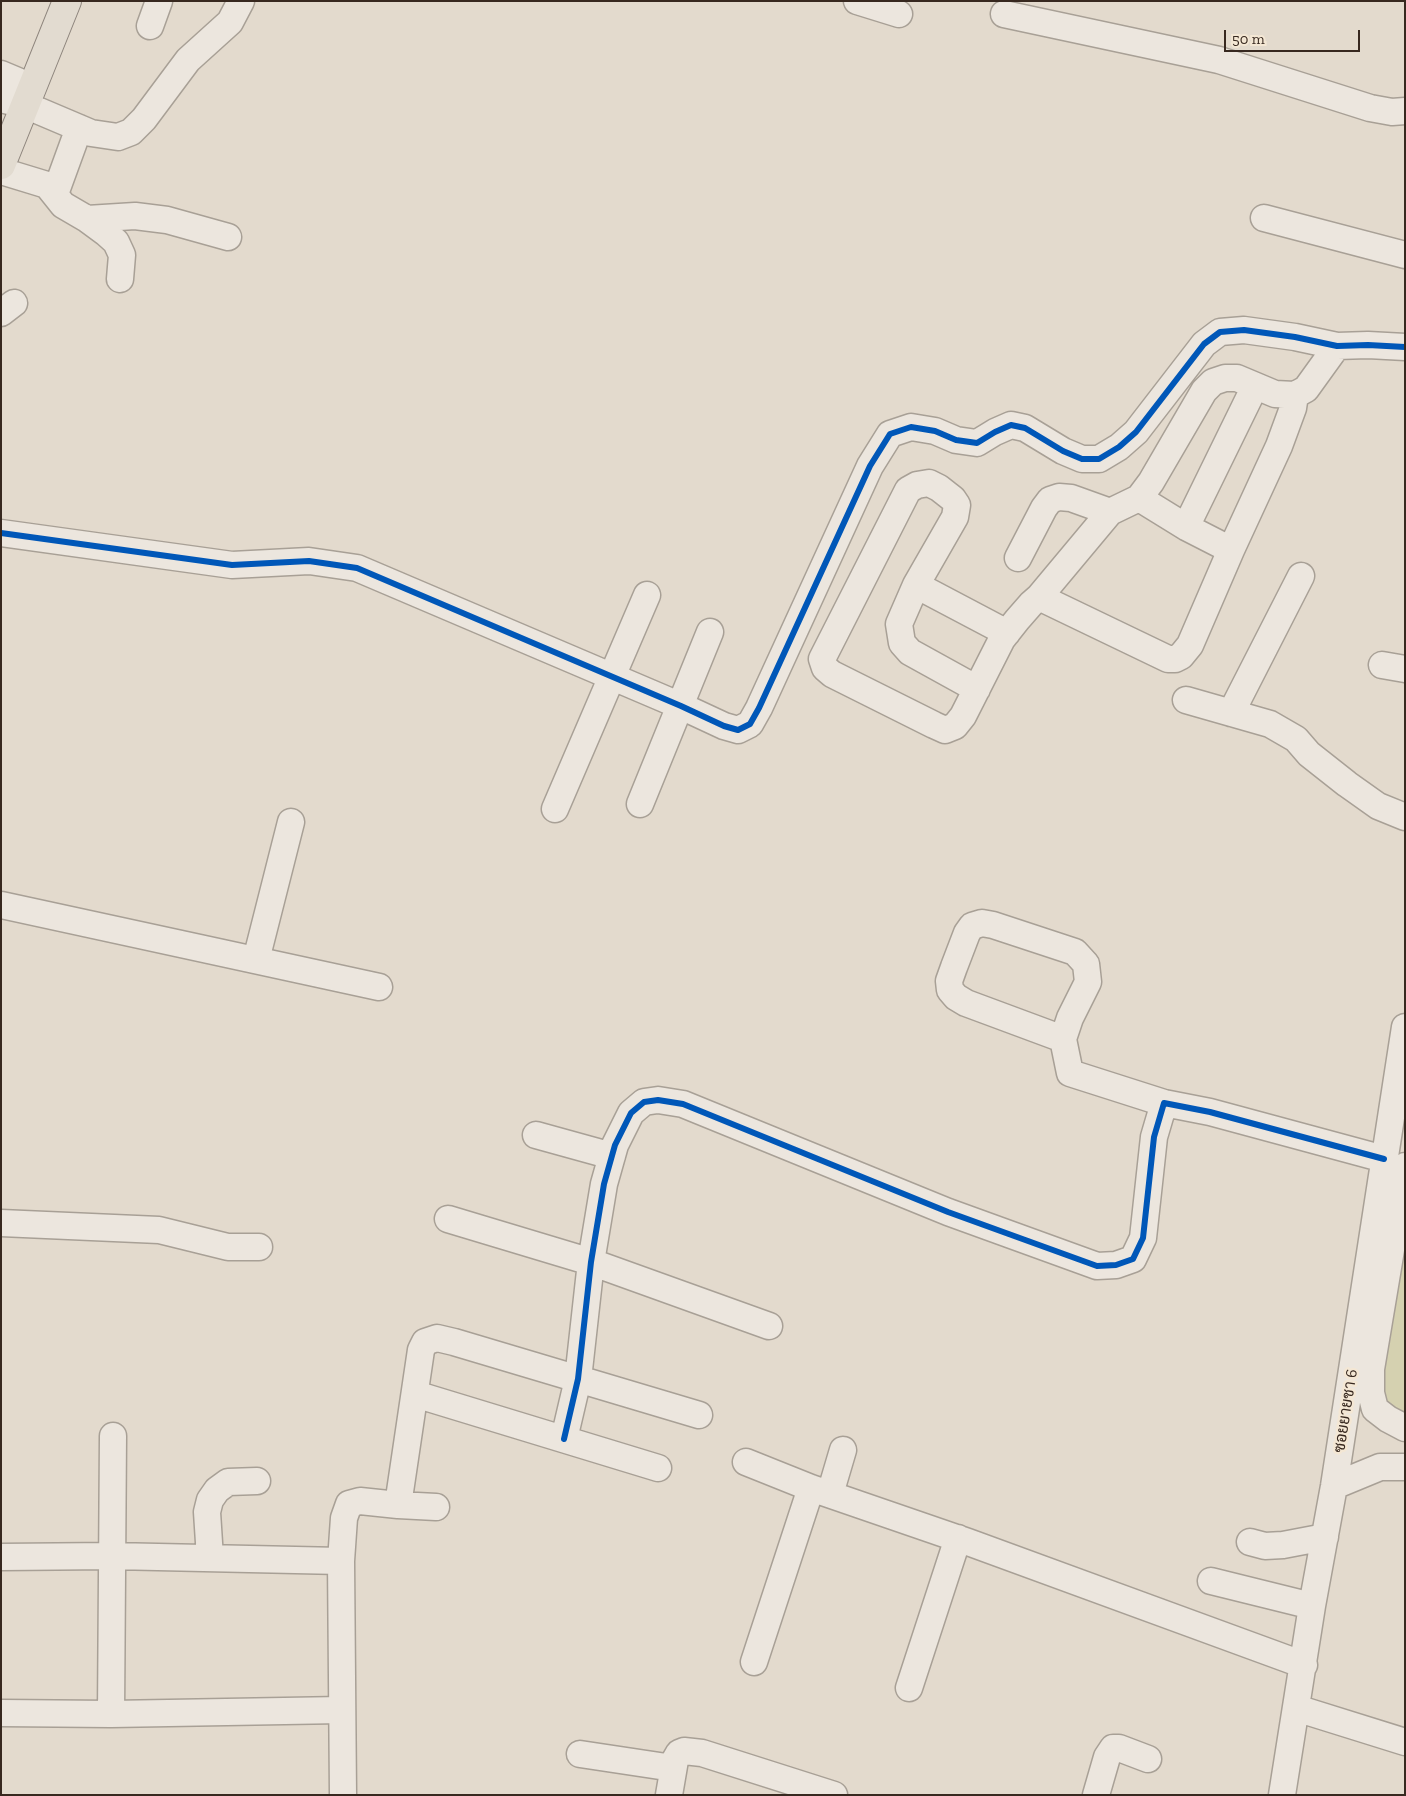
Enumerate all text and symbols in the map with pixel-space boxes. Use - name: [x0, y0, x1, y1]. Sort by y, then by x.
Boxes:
- scale bar: [1226, 20, 1362, 52]
- text: 50 m: [1232, 30, 1265, 48]
- street label: ซอยยายชา 6: [1330, 1368, 1362, 1454]

